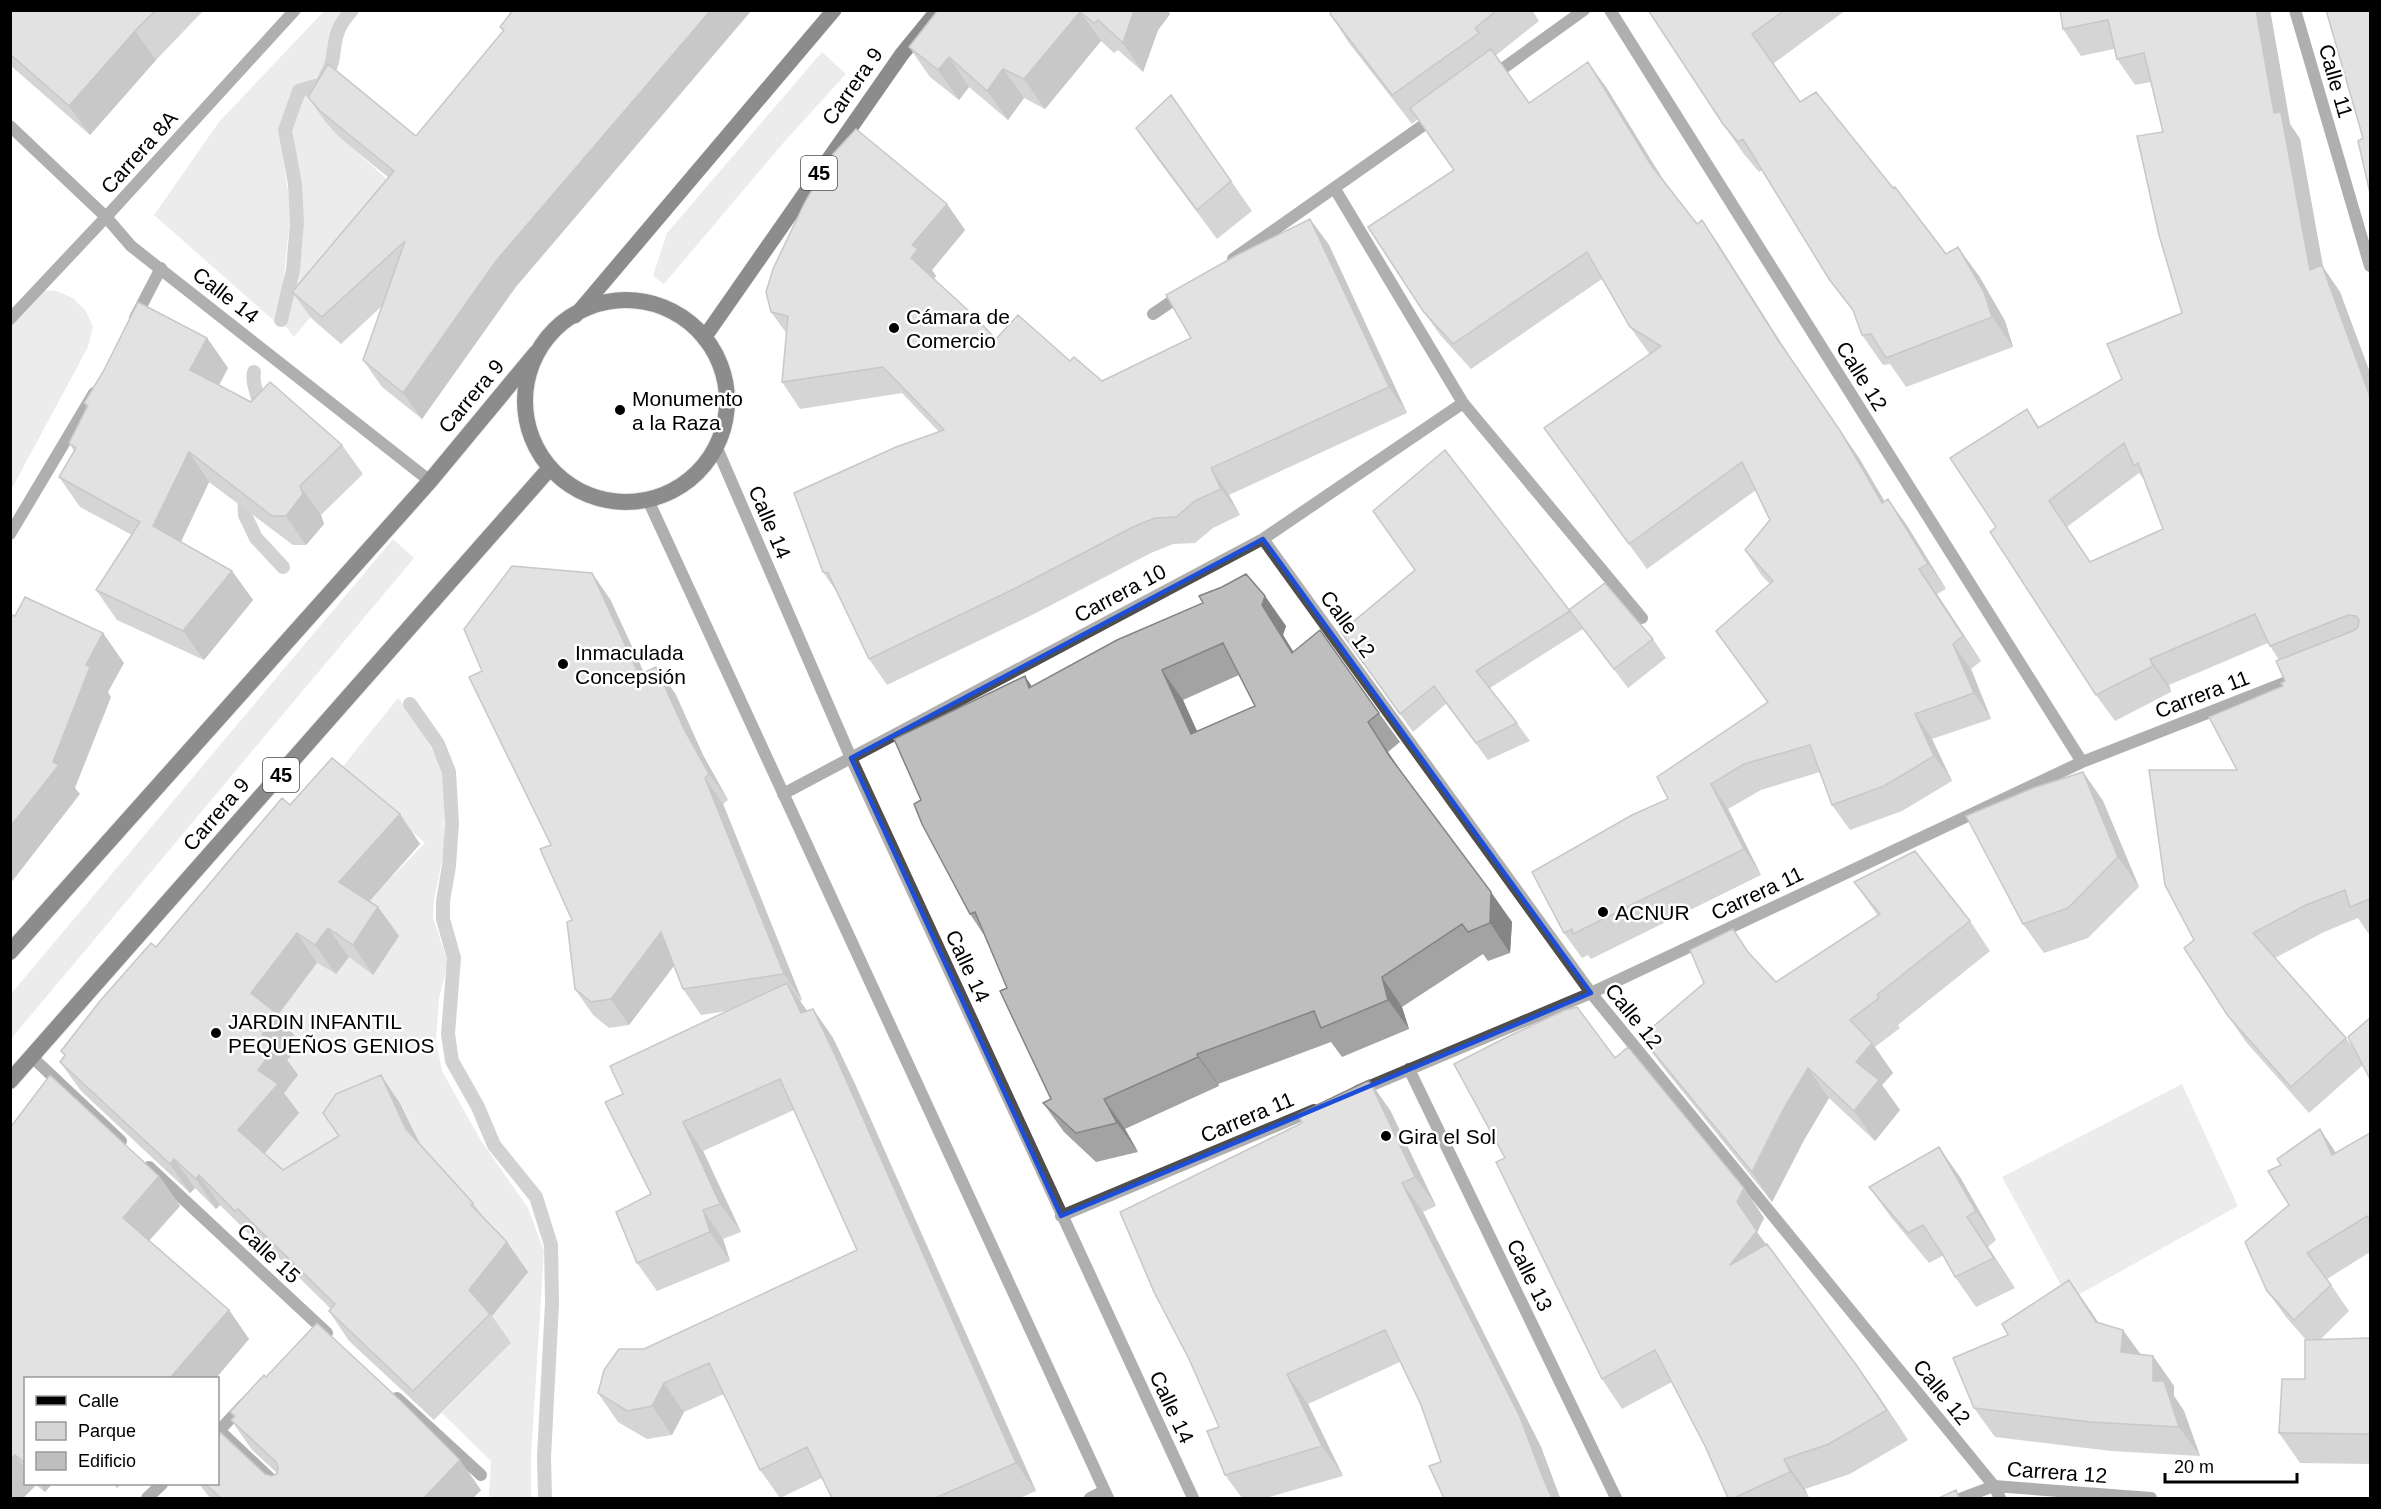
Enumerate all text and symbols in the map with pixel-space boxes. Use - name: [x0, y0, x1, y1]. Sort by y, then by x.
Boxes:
- street label: Calle 11: [2315, 42, 2357, 120]
- street label: Carrera 9: [817, 43, 887, 129]
- street label: Carrera 8A: [96, 106, 182, 198]
- road number: 45: [801, 156, 837, 190]
- street label: Calle 14: [189, 262, 264, 328]
- place label: Cámara de Comercio: [906, 305, 1010, 352]
- marker: Cámara de Comercio: [887, 321, 901, 335]
- street label: Calle 12: [1832, 337, 1892, 415]
- street label: Carrera 9: [434, 355, 508, 437]
- place label: Monumento a la Raza: [632, 387, 743, 434]
- marker: Monumento a la Raza: [613, 403, 627, 417]
- street label: Calle 14: [744, 482, 796, 562]
- street label: Carrera 10: [1070, 559, 1170, 627]
- street label: Calle 12: [1316, 586, 1380, 662]
- place label: Inmaculada Concepsión: [575, 641, 686, 688]
- marker: Inmaculada Concepsión: [556, 657, 570, 671]
- street label: Carrera 11: [2152, 666, 2252, 722]
- road number: 45: [263, 758, 299, 792]
- street label: Carrera 9: [178, 773, 254, 855]
- street label: Carrera 11: [1707, 862, 1807, 924]
- place label: ACNUR: [1615, 901, 1690, 924]
- marker: ACNUR: [1596, 905, 1610, 919]
- street label: Calle 14: [941, 926, 995, 1006]
- street label: Calle 12: [1601, 979, 1667, 1053]
- place label: JARDIN INFANTIL PEQUEÑOS GENIOS: [228, 1010, 435, 1057]
- marker: JARDIN INFANTIL PEQUEÑOS GENIOS: [209, 1026, 223, 1040]
- street label: Carrera 11: [1197, 1087, 1297, 1147]
- place label: Gira el Sol: [1398, 1125, 1496, 1148]
- marker: Gira el Sol: [1379, 1129, 1393, 1143]
- street label: Calle 15: [233, 1218, 305, 1288]
- street label: Calle 13: [1503, 1235, 1557, 1315]
- street label: Calle 12: [1909, 1355, 1975, 1429]
- street label: Calle 14: [1145, 1367, 1199, 1447]
- legend: [24, 1377, 219, 1485]
- text: Calle: [78, 1391, 119, 1411]
- text: Parque: [78, 1421, 136, 1441]
- scale bar: [2165, 1446, 2297, 1484]
- text: Edificio: [78, 1451, 136, 1471]
- street label: Carrera 12: [2006, 1457, 2108, 1487]
- text: 20 m: [2174, 1457, 2214, 1477]

